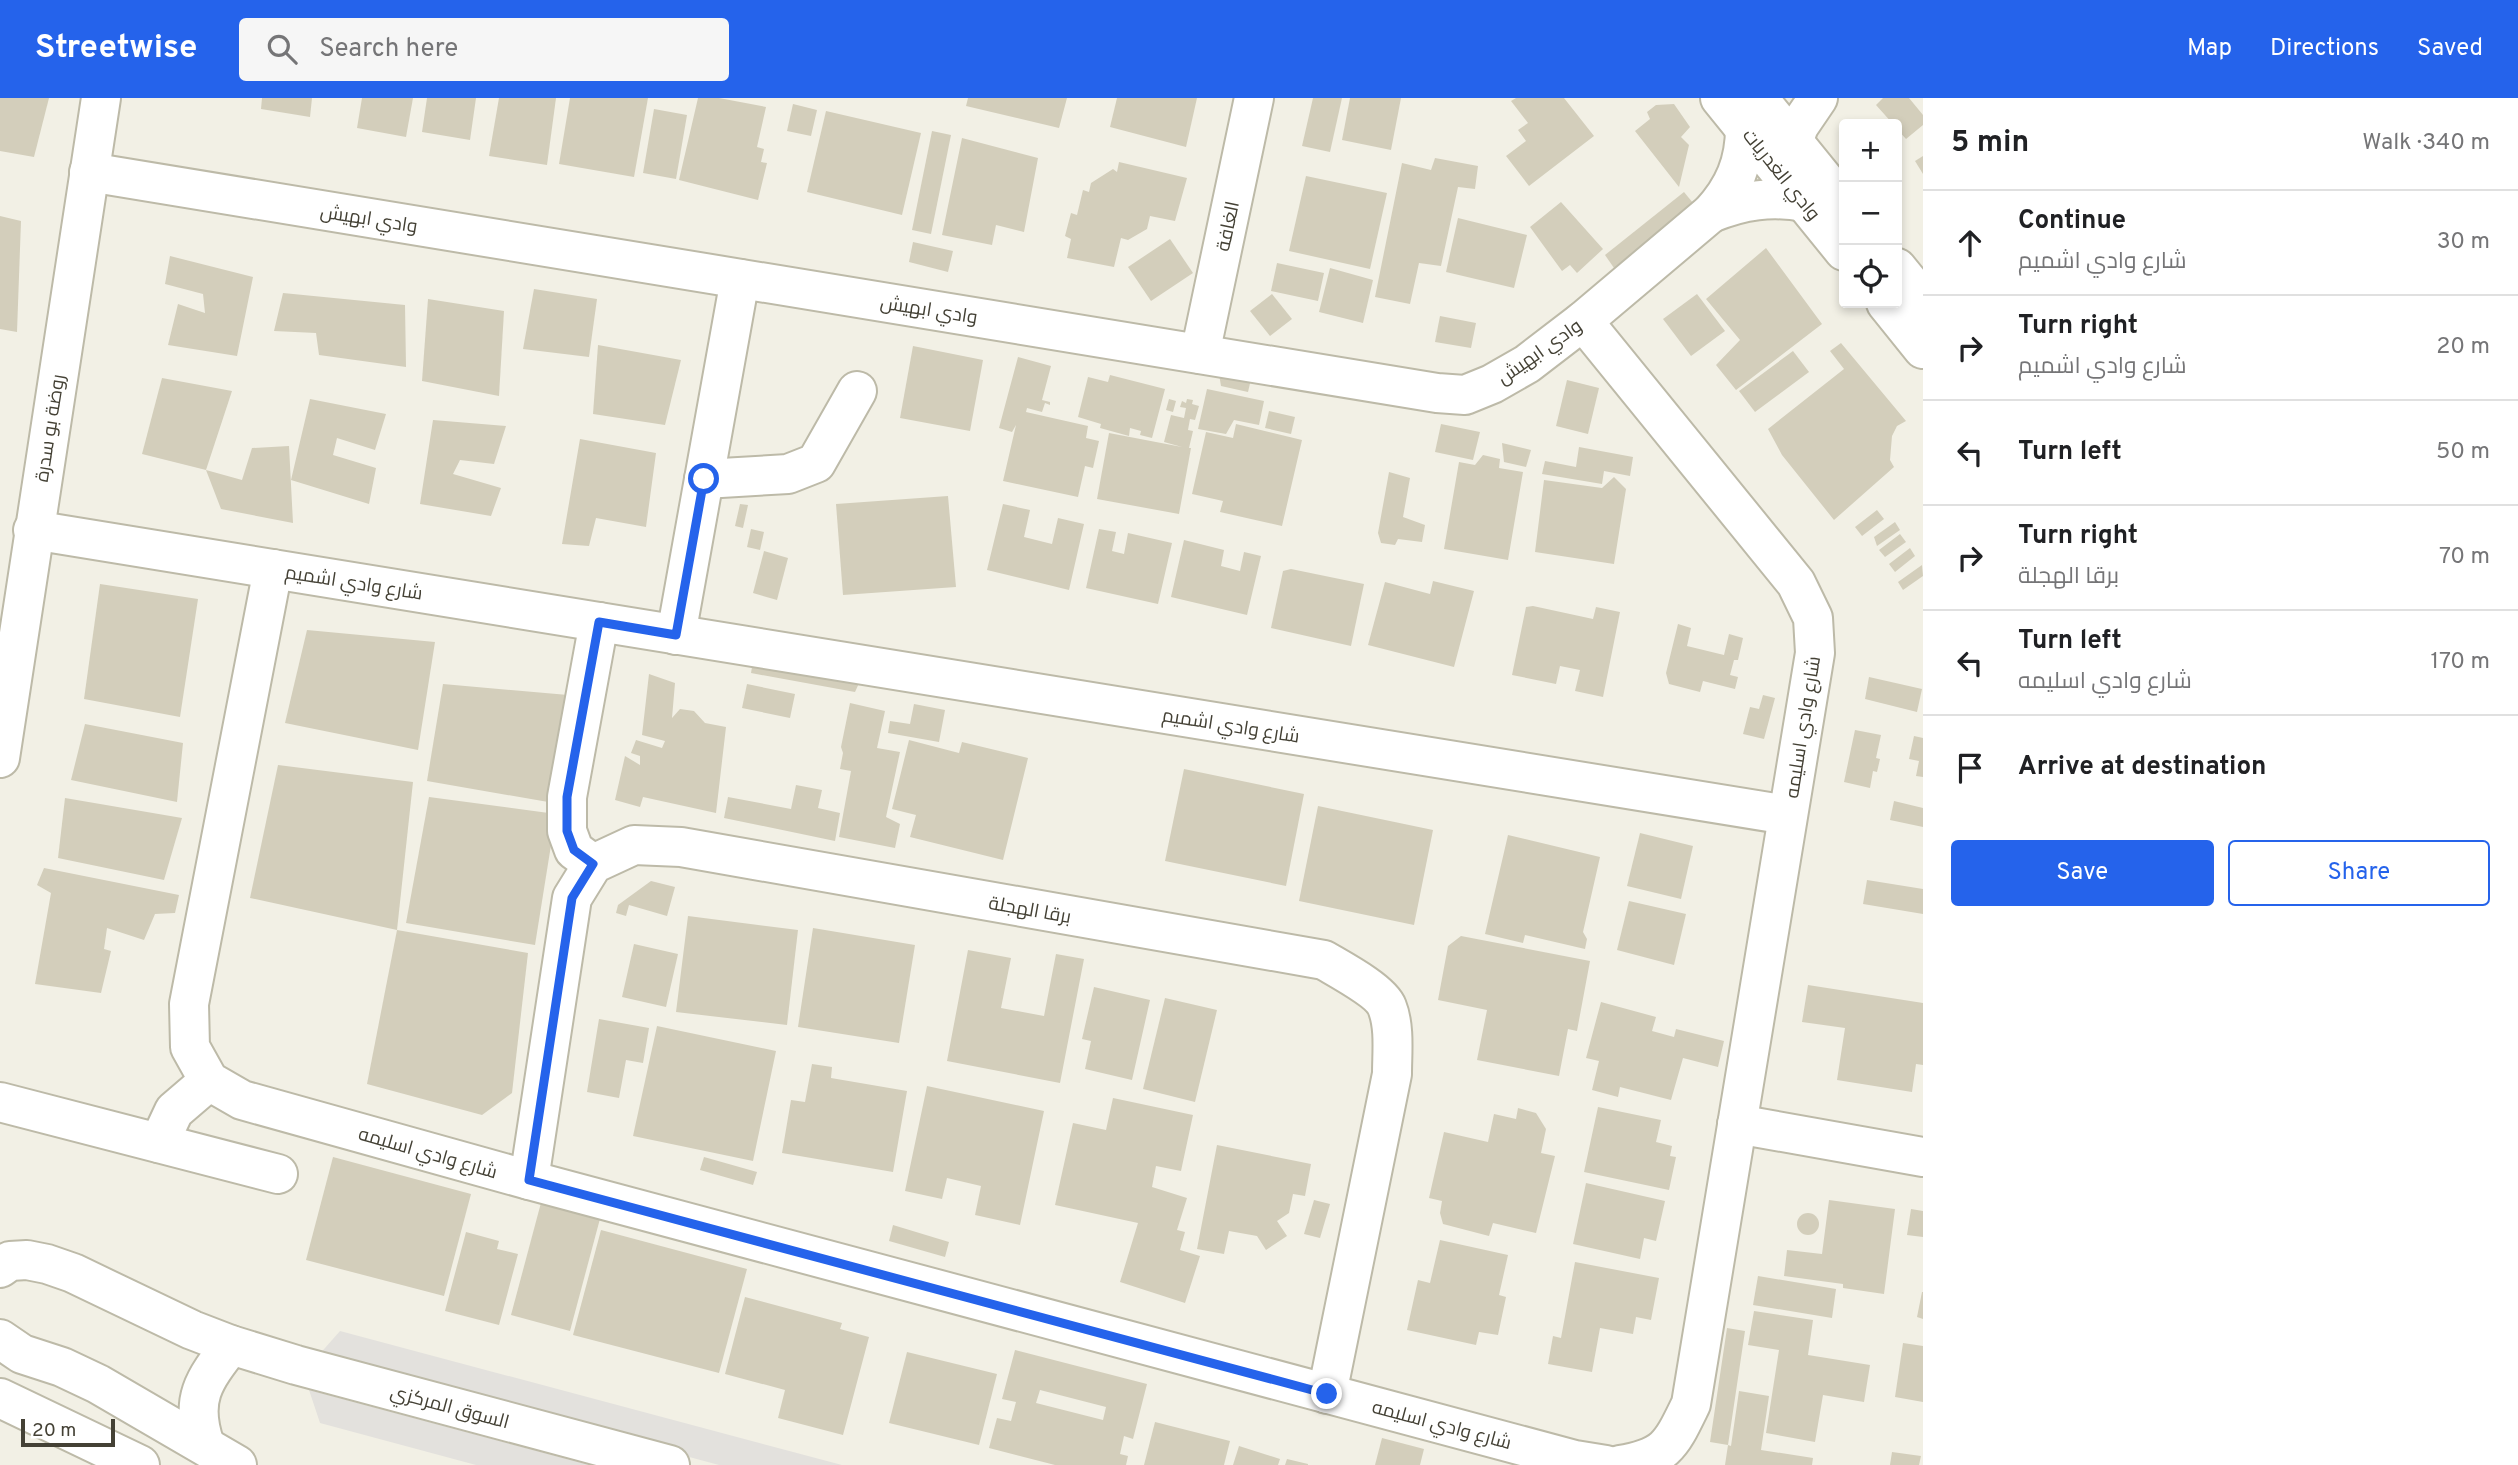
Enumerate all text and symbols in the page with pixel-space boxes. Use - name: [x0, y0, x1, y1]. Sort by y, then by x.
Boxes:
- search box: [239, 18, 729, 81]
- text: Streetwise: [35, 28, 197, 70]
- icon: search: [263, 30, 301, 68]
- text: Search here: [319, 33, 458, 66]
- text: Map: [2187, 34, 2232, 64]
- text: Directions: [2270, 34, 2379, 64]
- text: Saved: [2417, 34, 2483, 64]
- map controls: [1839, 119, 1902, 308]
- button: +: [1839, 119, 1902, 182]
- street label: وادي الغدريات: [1735, 125, 1825, 227]
- text: 5 min: [1951, 125, 2029, 162]
- text: Walk · 340 m: [2362, 129, 2490, 158]
- button: −: [1839, 182, 1902, 245]
- street label: الغافة: [1212, 199, 1246, 254]
- street label: وادي ابهيش: [318, 200, 419, 240]
- text: Continue: [2018, 205, 2126, 238]
- icon: ahead: [1951, 224, 1989, 262]
- text: 30 m: [2437, 228, 2490, 257]
- button: locate: [1839, 245, 1902, 308]
- text: شارع وادي اشميم: [2018, 248, 2186, 277]
- street label: وادي ابهيش: [878, 291, 979, 331]
- text: Turn right: [2018, 310, 2138, 343]
- street label: وادي ابهيش: [1493, 315, 1588, 391]
- icon: right: [1951, 329, 1989, 367]
- text: 20 m: [2436, 333, 2490, 362]
- text: شارع وادي اشميم: [2018, 353, 2186, 382]
- street label: روضة بو سدرة: [31, 373, 71, 484]
- icon: left: [1951, 434, 1989, 472]
- text: Turn left: [2018, 436, 2122, 469]
- text: 50 m: [2436, 438, 2490, 467]
- route start: [688, 463, 719, 494]
- text: Turn right: [2018, 520, 2138, 553]
- icon: right: [1951, 539, 1989, 577]
- text: 70 m: [2439, 543, 2490, 572]
- street label: شارع وادي اشميم: [283, 561, 424, 608]
- text: برقا الهجلة: [2018, 563, 2119, 592]
- text: Turn left: [2018, 625, 2122, 658]
- icon: left: [1951, 644, 1989, 682]
- text: 170 m: [2431, 648, 2490, 677]
- street label: شارع وادي اسليمه: [1781, 655, 1828, 800]
- text: شارع وادي اسليمه: [2018, 668, 2192, 697]
- street label: شارع وادي اشميم: [1160, 704, 1301, 751]
- icon: arrive: [1951, 749, 1989, 787]
- text: Arrive at destination: [2018, 751, 2266, 784]
- button: Save: [1951, 840, 2214, 906]
- button: Share: [2228, 840, 2490, 906]
- street label: برقا الهجلة: [986, 892, 1073, 930]
- street label: شارع وادي اسليمه: [355, 1123, 500, 1186]
- route end: [1311, 1378, 1342, 1409]
- street label: السوق المركزي: [387, 1381, 512, 1436]
- street label: شارع وادي اسليمه: [1369, 1396, 1514, 1457]
- scale bar: [21, 1416, 116, 1448]
- text: 20 m: [32, 1419, 76, 1443]

